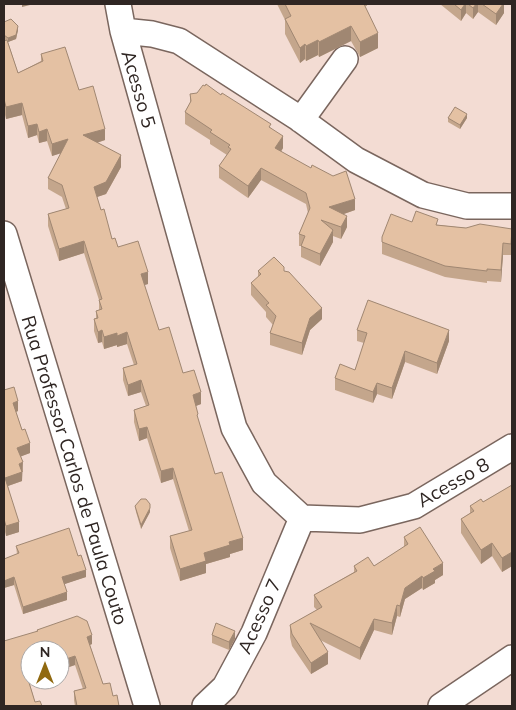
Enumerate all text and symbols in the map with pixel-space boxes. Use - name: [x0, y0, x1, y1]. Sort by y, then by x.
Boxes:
- street label: Acesso 5: [117, 47, 161, 131]
- street label: Rua Professor Carlos de Paula Couto: [16, 312, 134, 628]
- street label: Acesso 8: [413, 452, 493, 512]
- street label: Acesso 7: [232, 575, 286, 657]
- north arrow: [20, 640, 70, 690]
- text: N: [40, 643, 50, 661]

